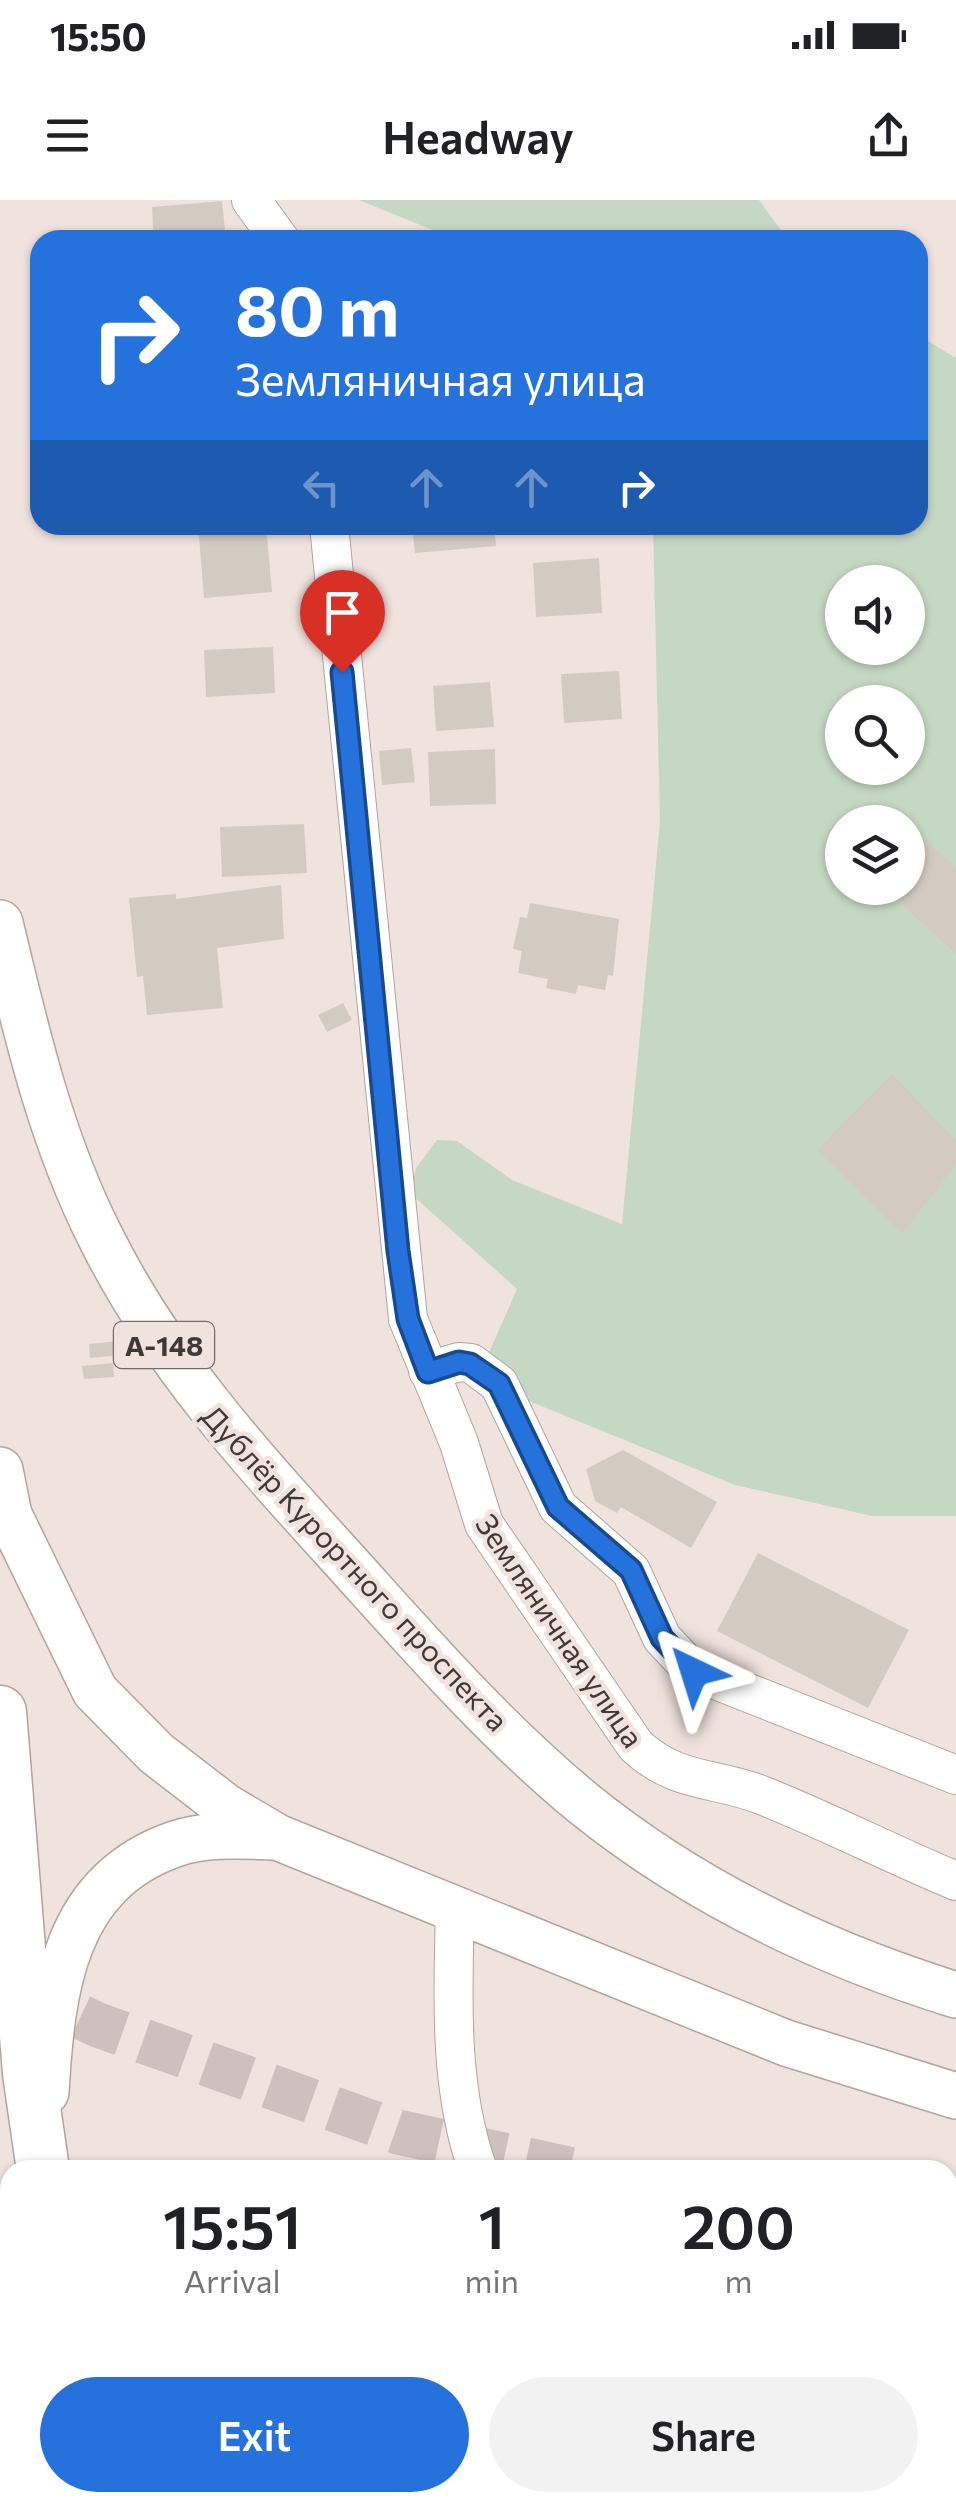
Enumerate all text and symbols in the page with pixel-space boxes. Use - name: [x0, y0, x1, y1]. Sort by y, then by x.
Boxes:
- text: 15:50: [50, 12, 147, 59]
- icon: menu: [40, 108, 95, 163]
- text: Headway: [382, 108, 574, 163]
- icon: share: [861, 108, 916, 163]
- text: 80 m: [235, 265, 399, 350]
- icon: right: [70, 270, 200, 400]
- text: Земляничная улица: [235, 350, 646, 405]
- icon: left: [294, 460, 349, 515]
- icon: ahead: [399, 460, 454, 515]
- icon: ahead: [504, 460, 559, 515]
- icon: right: [609, 460, 664, 515]
- map controls: [825, 565, 925, 905]
- button: sound: [825, 565, 925, 665]
- pin: [300, 570, 385, 673]
- icon: arrive: [315, 585, 370, 640]
- button: search: [825, 685, 925, 785]
- button: layers: [825, 805, 925, 905]
- road number: А-148: [114, 1322, 214, 1368]
- street label: Дублёр Курортного проспекта: [195, 1396, 517, 1738]
- street label: Земляничная улица: [469, 1506, 653, 1754]
- position arrow: [642, 1620, 746, 1724]
- text: 15:51: [163, 2188, 301, 2261]
- text: 1: [478, 2188, 505, 2261]
- text: 200: [682, 2188, 795, 2261]
- text: Arrival: [184, 2260, 281, 2300]
- text: min: [464, 2260, 519, 2300]
- text: m: [725, 2260, 752, 2300]
- button: Exit: [40, 2377, 469, 2492]
- button: Share: [489, 2377, 918, 2492]

